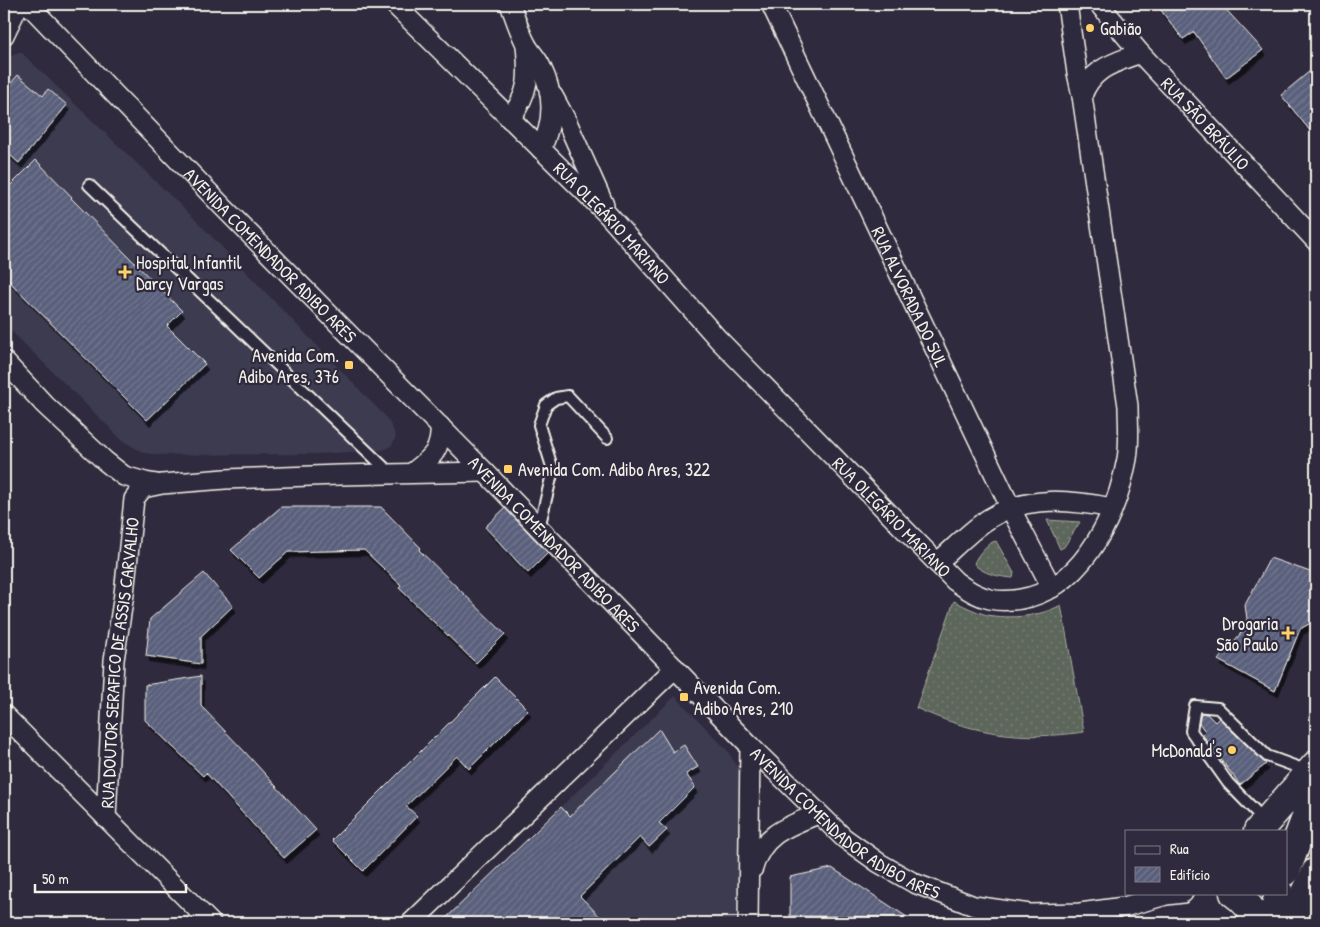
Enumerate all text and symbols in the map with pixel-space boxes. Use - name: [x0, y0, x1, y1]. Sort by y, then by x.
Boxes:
- place label: Gabião: [1100, 16, 1141, 41]
- marker: Gabião: [1084, 22, 1096, 34]
- street label: RUA SÃO BRÁULIO: [1156, 71, 1256, 175]
- street label: RUA OLEGÁRIO MARIANO: [548, 156, 676, 290]
- street label: AVENIDA COMENDADOR ADIBO ARES: [179, 162, 363, 348]
- street label: RUA ALVORADA DO SUL: [866, 222, 954, 371]
- place label: Hospital Infantil Darcy Vargas: [136, 250, 242, 296]
- marker: Hospital Infantil Darcy Vargas: [118, 265, 132, 279]
- place label: Avenida Com. Adibo Ares, 376: [239, 343, 339, 389]
- marker: Avenida Com. Adibo Ares, 376: [343, 359, 355, 371]
- street label: AVENIDA COMENDADOR ADIBO ARES: [463, 450, 646, 638]
- street label: RUA OLEGÁRIO MARIANO: [827, 451, 957, 583]
- place label: Avenida Com. Adibo Ares, 322: [518, 457, 711, 482]
- marker: Avenida Com. Adibo Ares, 322: [502, 463, 514, 475]
- street label: RUA DOUTOR SERAFICO DE ASSIS CARVALHO: [94, 516, 145, 809]
- place label: Drogaria São Paulo: [1216, 611, 1278, 657]
- marker: Drogaria São Paulo: [1282, 627, 1294, 639]
- place label: Avenida Com. Adibo Ares, 210: [694, 675, 793, 721]
- marker: Avenida Com. Adibo Ares, 210: [678, 691, 690, 703]
- place label: McDonald's: [1152, 738, 1222, 763]
- street label: AVENIDA COMENDADOR ADIBO ARES: [745, 741, 944, 904]
- marker: McDonald's: [1226, 744, 1238, 756]
- legend: [1125, 830, 1288, 894]
- text: Rua: [1170, 838, 1189, 859]
- scale bar: [35, 862, 186, 894]
- text: Edifício: [1170, 864, 1210, 885]
- text: 50 m: [42, 868, 69, 889]

